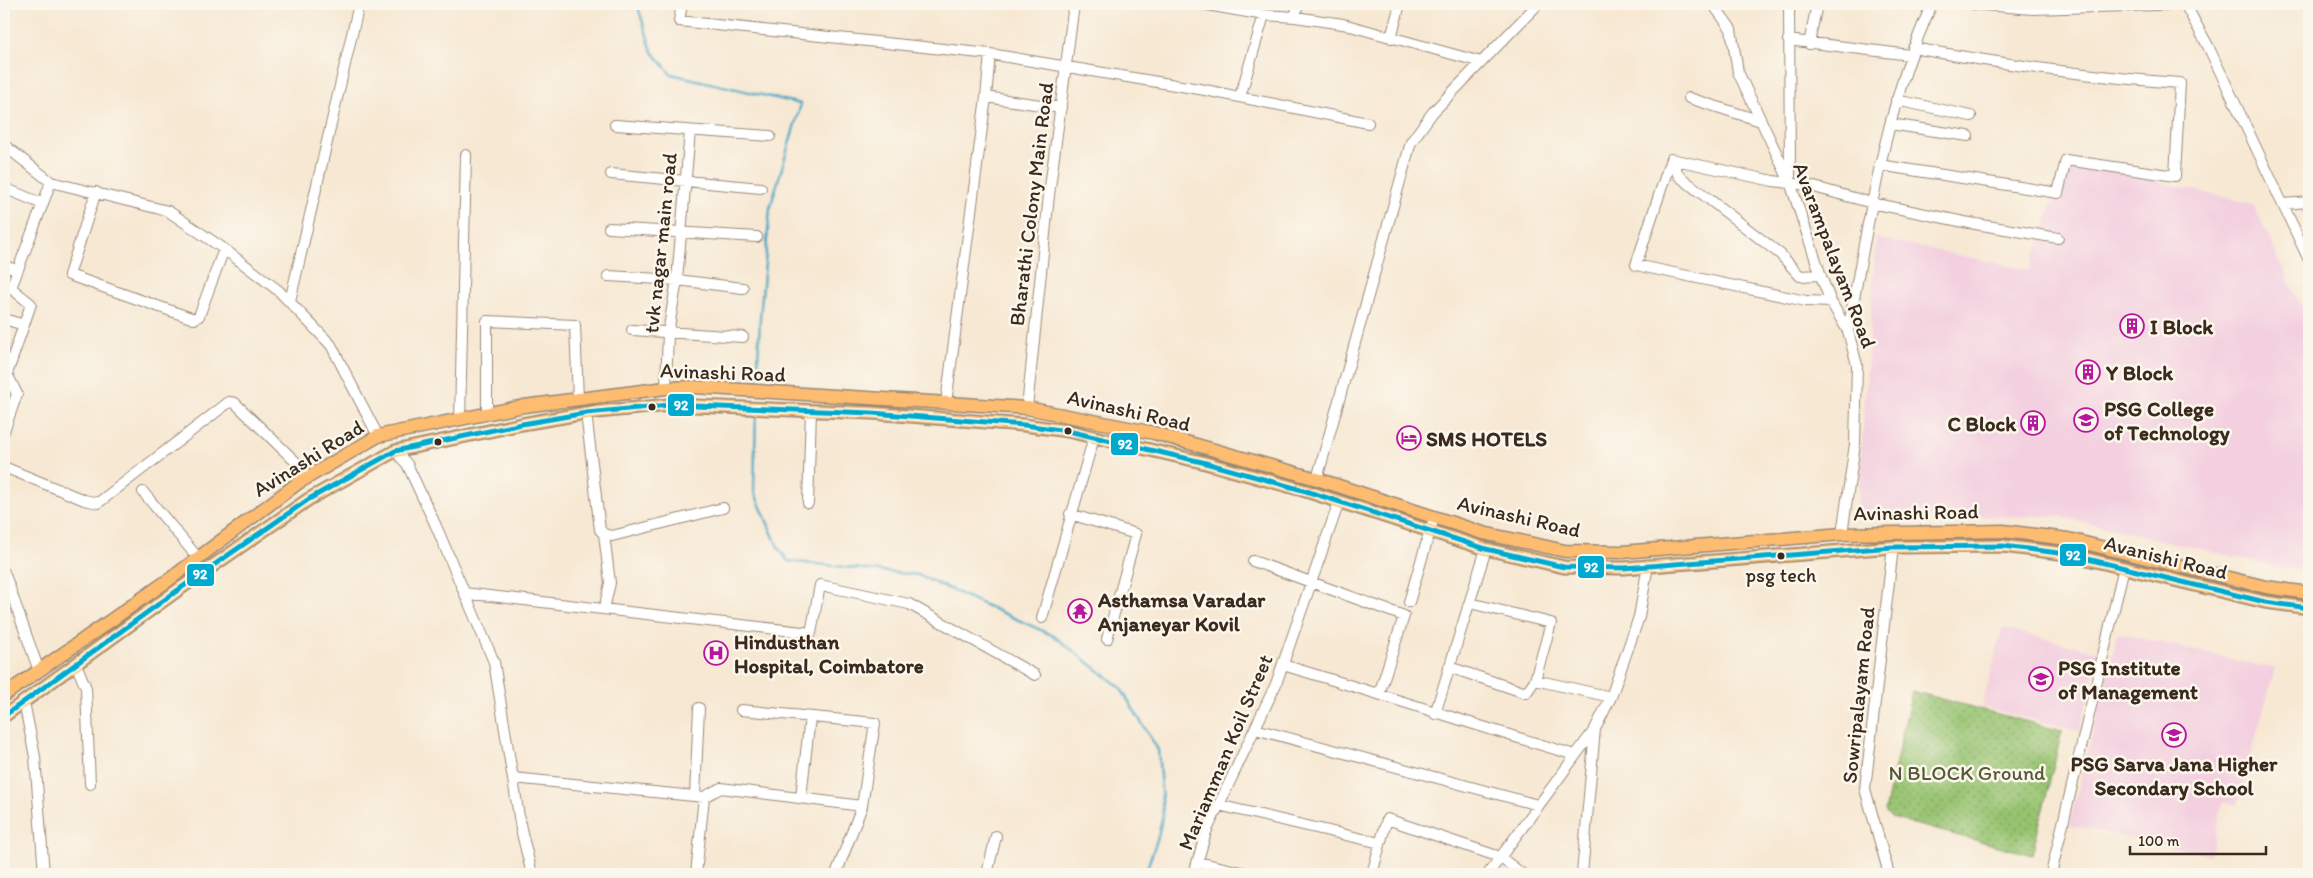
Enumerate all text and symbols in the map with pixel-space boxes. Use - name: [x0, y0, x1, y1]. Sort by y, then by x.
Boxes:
- street label: Bharathi Colony Main Road: [1004, 80, 1058, 327]
- street label: tvk nagar main road: [638, 151, 682, 335]
- street label: Avarampalayam Road: [1788, 159, 1882, 351]
- building icon: I Block: [2119, 313, 2145, 339]
- place label: I Block: [2150, 314, 2214, 339]
- street label: Avinashi Road: [660, 357, 786, 387]
- building icon: Y Block: [2075, 359, 2101, 385]
- place label: Y Block: [2105, 360, 2174, 385]
- street label: Avinashi Road: [1065, 384, 1193, 436]
- line badge: 92: [667, 393, 695, 417]
- place label: PSG College of Technology: [2104, 396, 2230, 446]
- text: 92: [674, 397, 689, 414]
- unlabelled marker: [647, 402, 657, 412]
- school or university icon: PSG College of Technology: [2073, 407, 2099, 433]
- building icon: C Block: [2020, 410, 2046, 436]
- place label: C Block: [1947, 411, 2017, 436]
- street label: Avinashi Road: [248, 414, 368, 502]
- hotel icon: SMS HOTELS: [1396, 425, 1422, 451]
- unlabelled marker: [1063, 426, 1073, 436]
- place label: SMS HOTELS: [1426, 426, 1547, 451]
- line badge: 92: [1110, 432, 1139, 456]
- text: 92: [1118, 436, 1133, 453]
- unlabelled marker: [433, 437, 443, 447]
- street label: Avinashi Road: [1455, 490, 1583, 542]
- street label: Avinashi Road: [1853, 498, 1979, 526]
- street label: Avanishi Road: [2102, 530, 2230, 584]
- line badge: 92: [2059, 543, 2087, 567]
- text: 92: [2066, 547, 2081, 564]
- marker: psg tech: [1776, 551, 1786, 561]
- line badge: 92: [1577, 555, 1605, 579]
- text: 92: [1584, 559, 1599, 576]
- line badge: 92: [186, 563, 215, 587]
- place label: psg tech: [1745, 563, 1817, 587]
- text: 92: [193, 566, 208, 583]
- place label: Asthamsa Varadar Anjaneyar Kovil: [1097, 587, 1266, 637]
- temple icon: Asthamsa Varadar Anjaneyar Kovil: [1067, 598, 1093, 624]
- street label: Sowripalayam Road: [1836, 605, 1880, 785]
- place label: Hindusthan Hospital, Coimbatore: [734, 629, 924, 679]
- hospital icon: Hindusthan Hospital, Coimbatore: [703, 640, 729, 666]
- street label: Mariamman Koil Street: [1172, 650, 1278, 854]
- place label: PSG Institute of Management: [2058, 655, 2198, 705]
- school or university icon: PSG Institute of Management: [2028, 666, 2054, 692]
- school or university icon: PSG Sarva Jana Higher Secondary School: [2161, 722, 2187, 748]
- place label: PSG Sarva Jana Higher Secondary School: [2071, 751, 2278, 801]
- park label: N BLOCK Ground: [1888, 760, 2046, 785]
- scale bar: [2130, 823, 2267, 855]
- text: 100 m: [2138, 832, 2180, 850]

